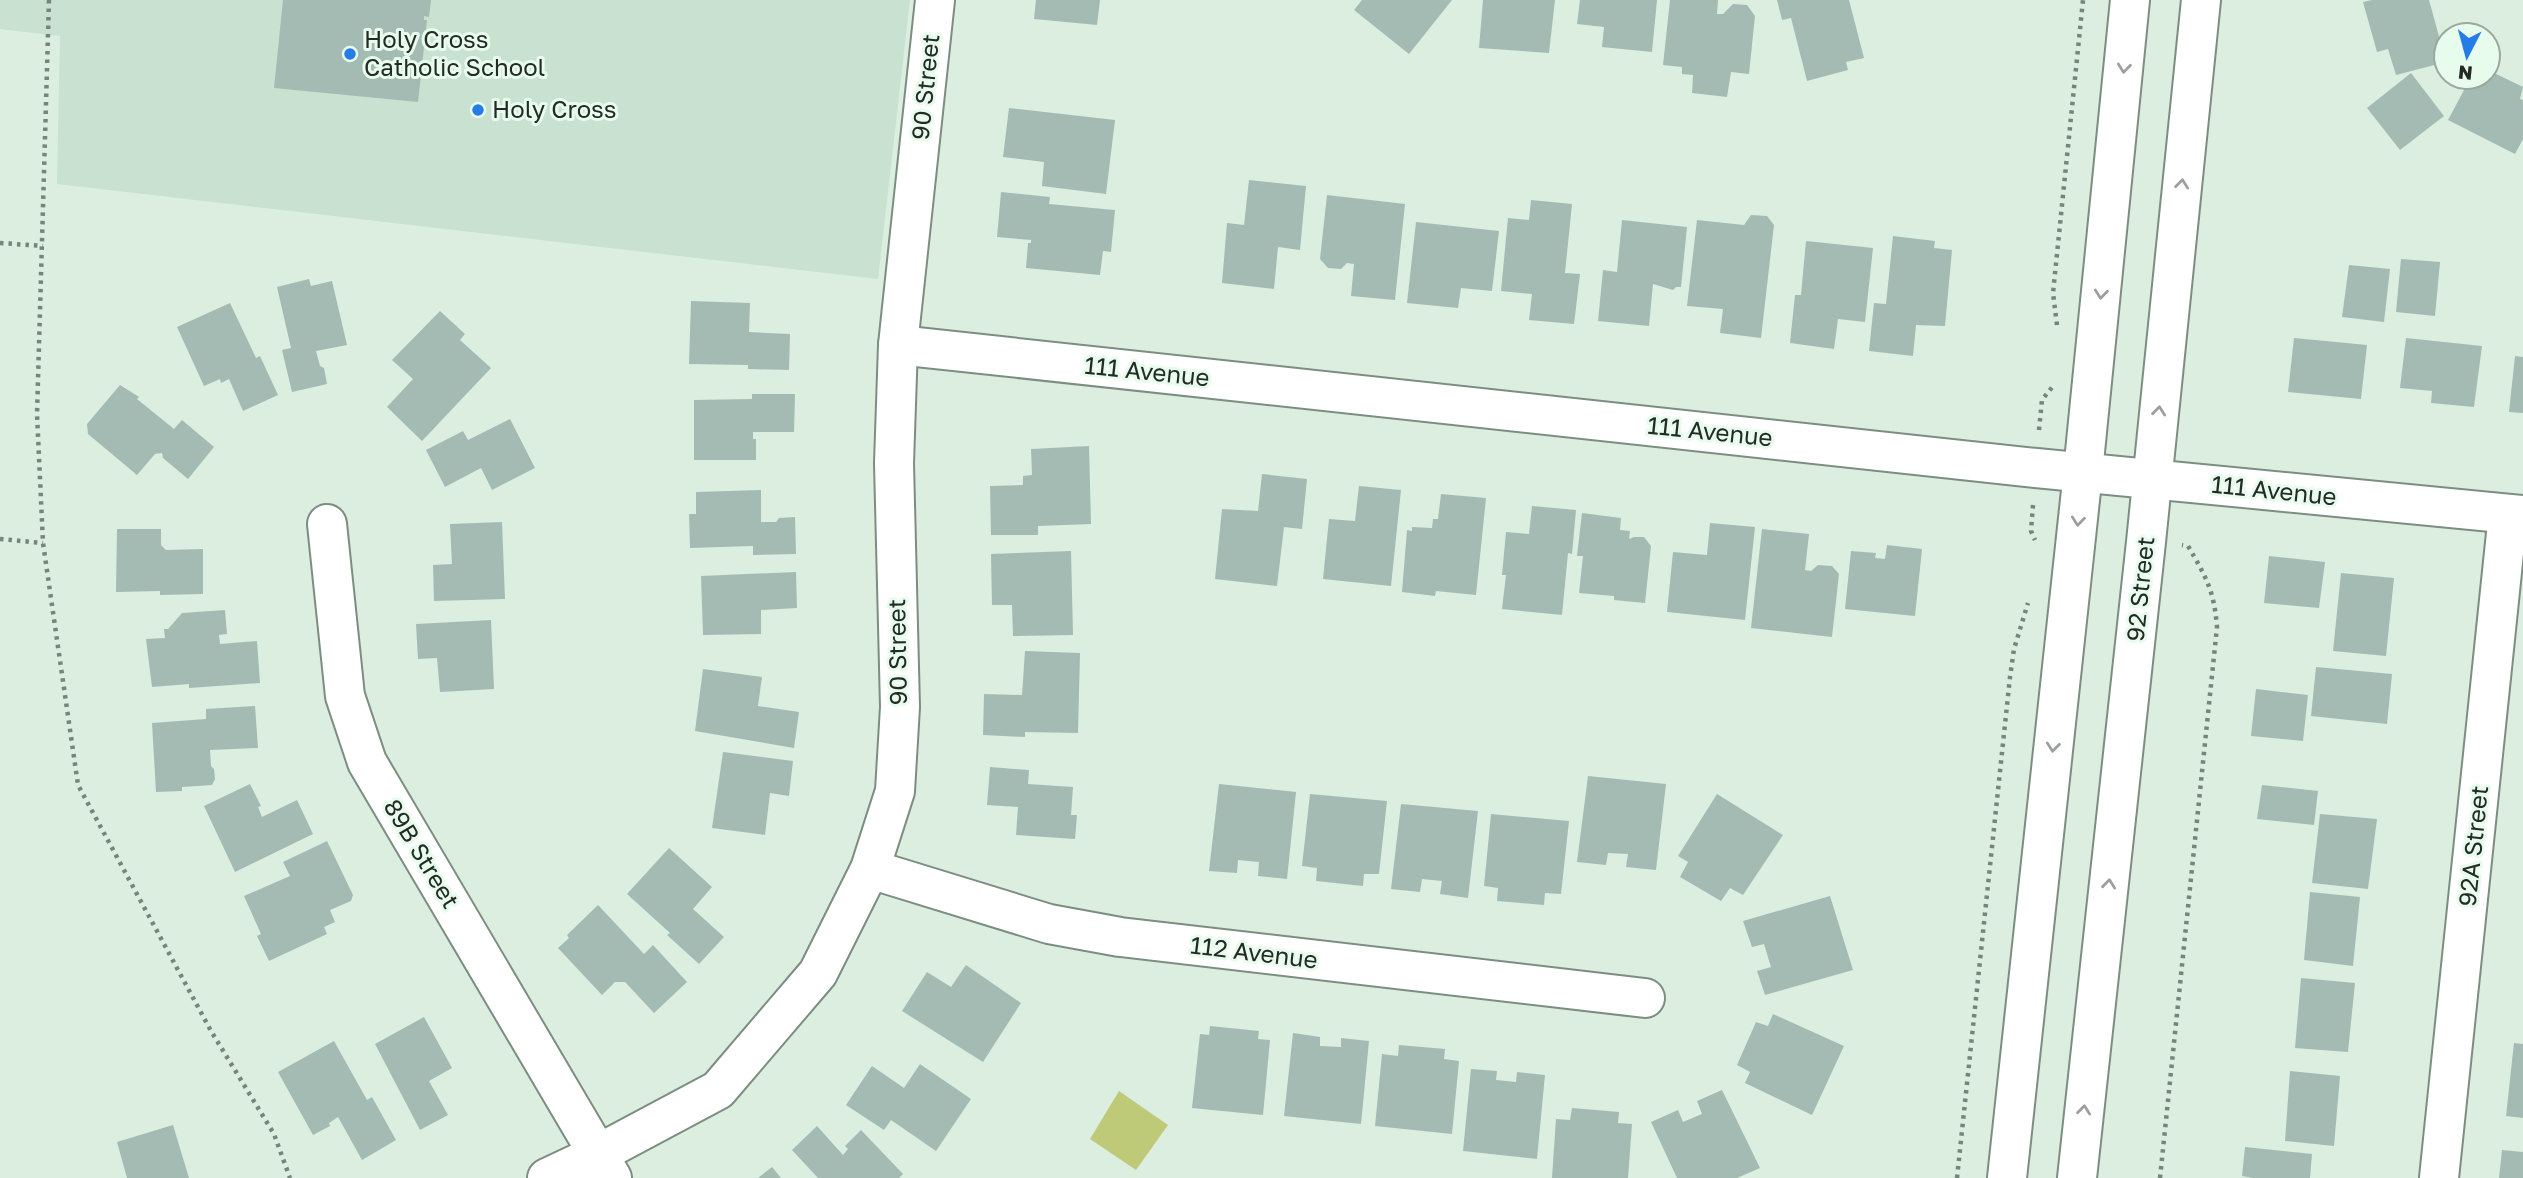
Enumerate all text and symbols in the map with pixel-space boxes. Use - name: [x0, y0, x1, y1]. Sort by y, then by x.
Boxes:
- north arrow: [2432, 21, 2502, 91]
- place label: Holy Cross Catholic School: [364, 24, 545, 81]
- street label: 90 Street: [905, 32, 944, 141]
- marker: Holy Cross Catholic School: [342, 46, 358, 62]
- text: N: [2457, 61, 2474, 86]
- one-way arrow: [2116, 62, 2131, 74]
- place label: Holy Cross: [492, 94, 617, 123]
- marker: Holy Cross: [470, 102, 486, 118]
- one-way arrow: [2175, 179, 2190, 190]
- one-way arrow: [2094, 289, 2109, 300]
- street label: 111 Avenue: [1083, 350, 1211, 391]
- one-way arrow: [2151, 405, 2166, 416]
- street label: 111 Avenue: [1646, 410, 1774, 451]
- street label: 111 Avenue: [2210, 469, 2338, 510]
- one-way arrow: [2071, 515, 2086, 526]
- street label: 92 Street: [2120, 535, 2159, 643]
- street label: 90 Street: [881, 599, 912, 705]
- one-way arrow: [2046, 741, 2061, 753]
- street label: 92A Street: [2452, 784, 2493, 908]
- street label: 89B Street: [378, 793, 466, 913]
- one-way arrow: [2101, 878, 2116, 889]
- street label: 112 Avenue: [1189, 929, 1319, 974]
- one-way arrow: [2077, 1104, 2092, 1116]

